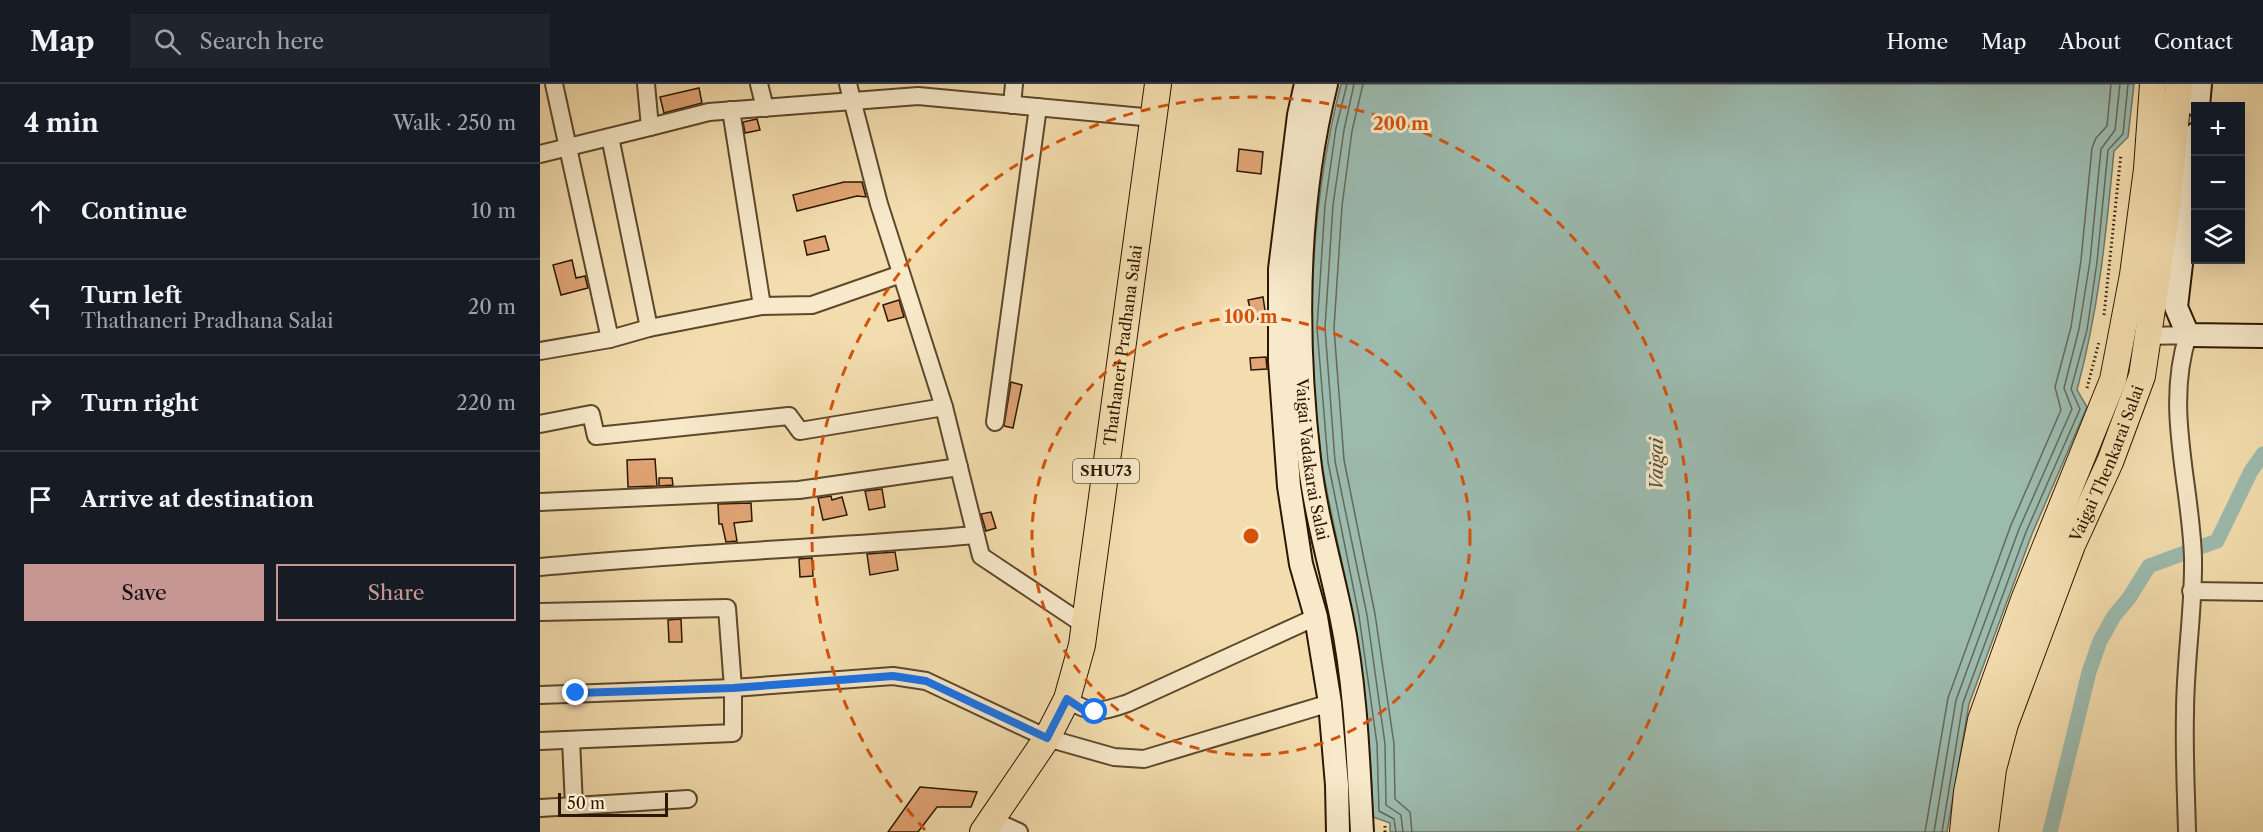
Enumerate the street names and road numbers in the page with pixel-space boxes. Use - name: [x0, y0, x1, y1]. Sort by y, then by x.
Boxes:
- street label: Thathaneri Pradhana Salai: [1099, 244, 1146, 447]
- street label: Vaigai Vadakarai Salai: [1292, 377, 1333, 542]
- street label: Vaigai Thenkarai Salai: [2065, 382, 2148, 546]
- road number: SHU73: [1073, 459, 1139, 483]

